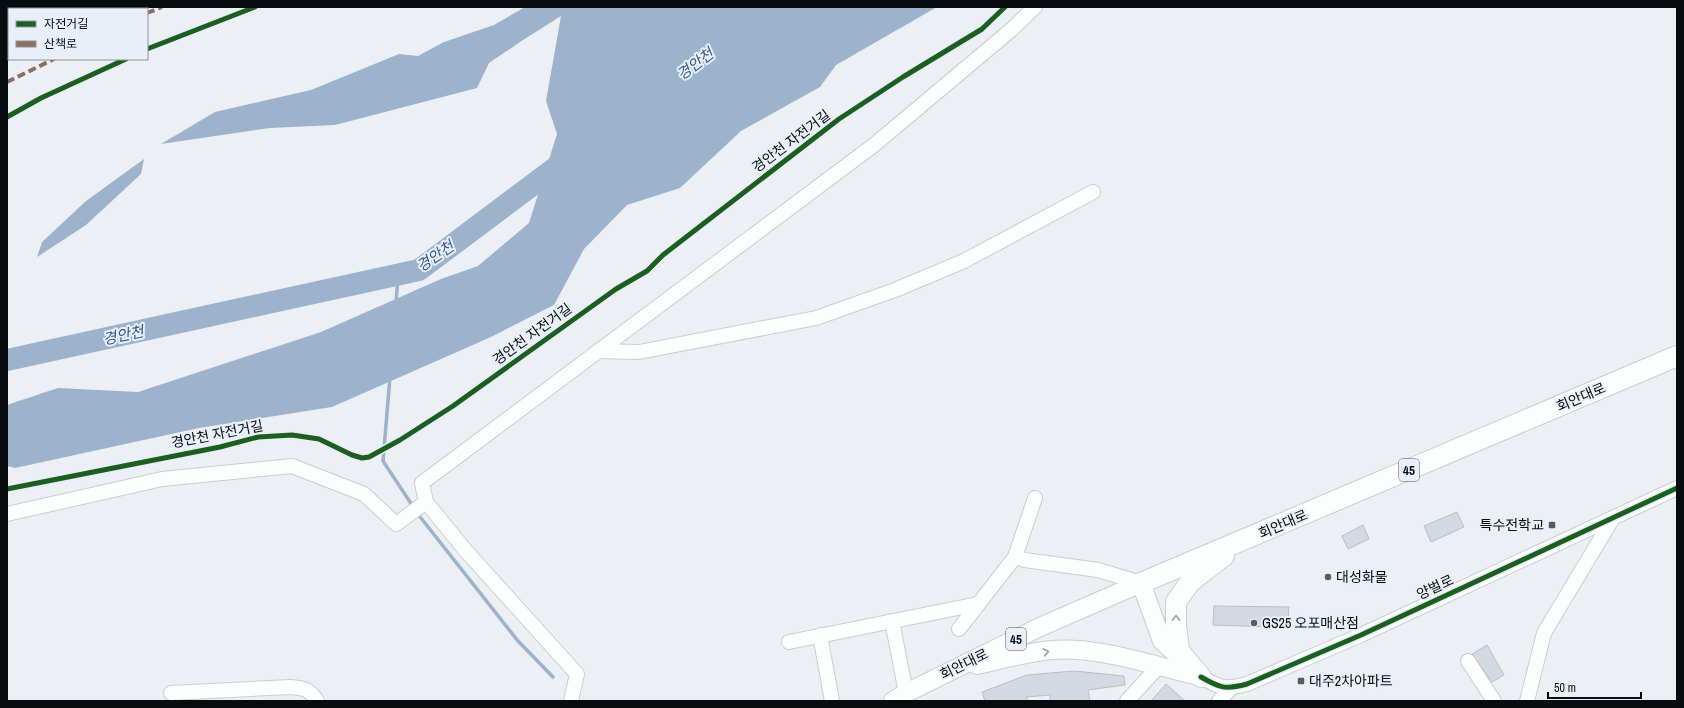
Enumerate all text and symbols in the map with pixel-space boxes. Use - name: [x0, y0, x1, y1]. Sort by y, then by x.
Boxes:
- legend: [8, 8, 148, 60]
- text: 자전거길: [44, 16, 88, 32]
- text: 산책로: [44, 36, 77, 52]
- water label: 경안천: [672, 42, 720, 85]
- street label: 경안천 자전거길: [748, 106, 834, 176]
- water label: 경안천: [412, 234, 460, 276]
- street label: 경안천 자전거길: [489, 299, 575, 369]
- water label: 경안천: [101, 320, 148, 350]
- street label: 회안대로: [1554, 379, 1608, 415]
- street label: 경안천 자전거길: [169, 416, 265, 452]
- road number: 45: [1399, 459, 1419, 481]
- street label: 회안대로: [1256, 506, 1310, 542]
- place label: 특수전학교: [1480, 516, 1544, 534]
- marker: 특수전학교: [1547, 520, 1557, 530]
- place label: 대성화물: [1336, 568, 1388, 586]
- street label: 양벌로: [1414, 571, 1456, 603]
- marker: 대성화물: [1323, 572, 1333, 582]
- place label: GS25 오포매산점: [1262, 614, 1359, 632]
- one-way arrow: [1172, 615, 1180, 621]
- marker: GS25 오포매산점: [1249, 618, 1259, 628]
- road number: 45: [1006, 628, 1026, 650]
- street label: 회안대로: [937, 645, 991, 683]
- one-way arrow: [1043, 648, 1049, 656]
- place label: 대주2차아파트: [1309, 672, 1393, 690]
- scale bar: [1548, 674, 1641, 700]
- marker: 대주2차아파트: [1296, 676, 1306, 686]
- text: 50 m: [1554, 680, 1576, 696]

